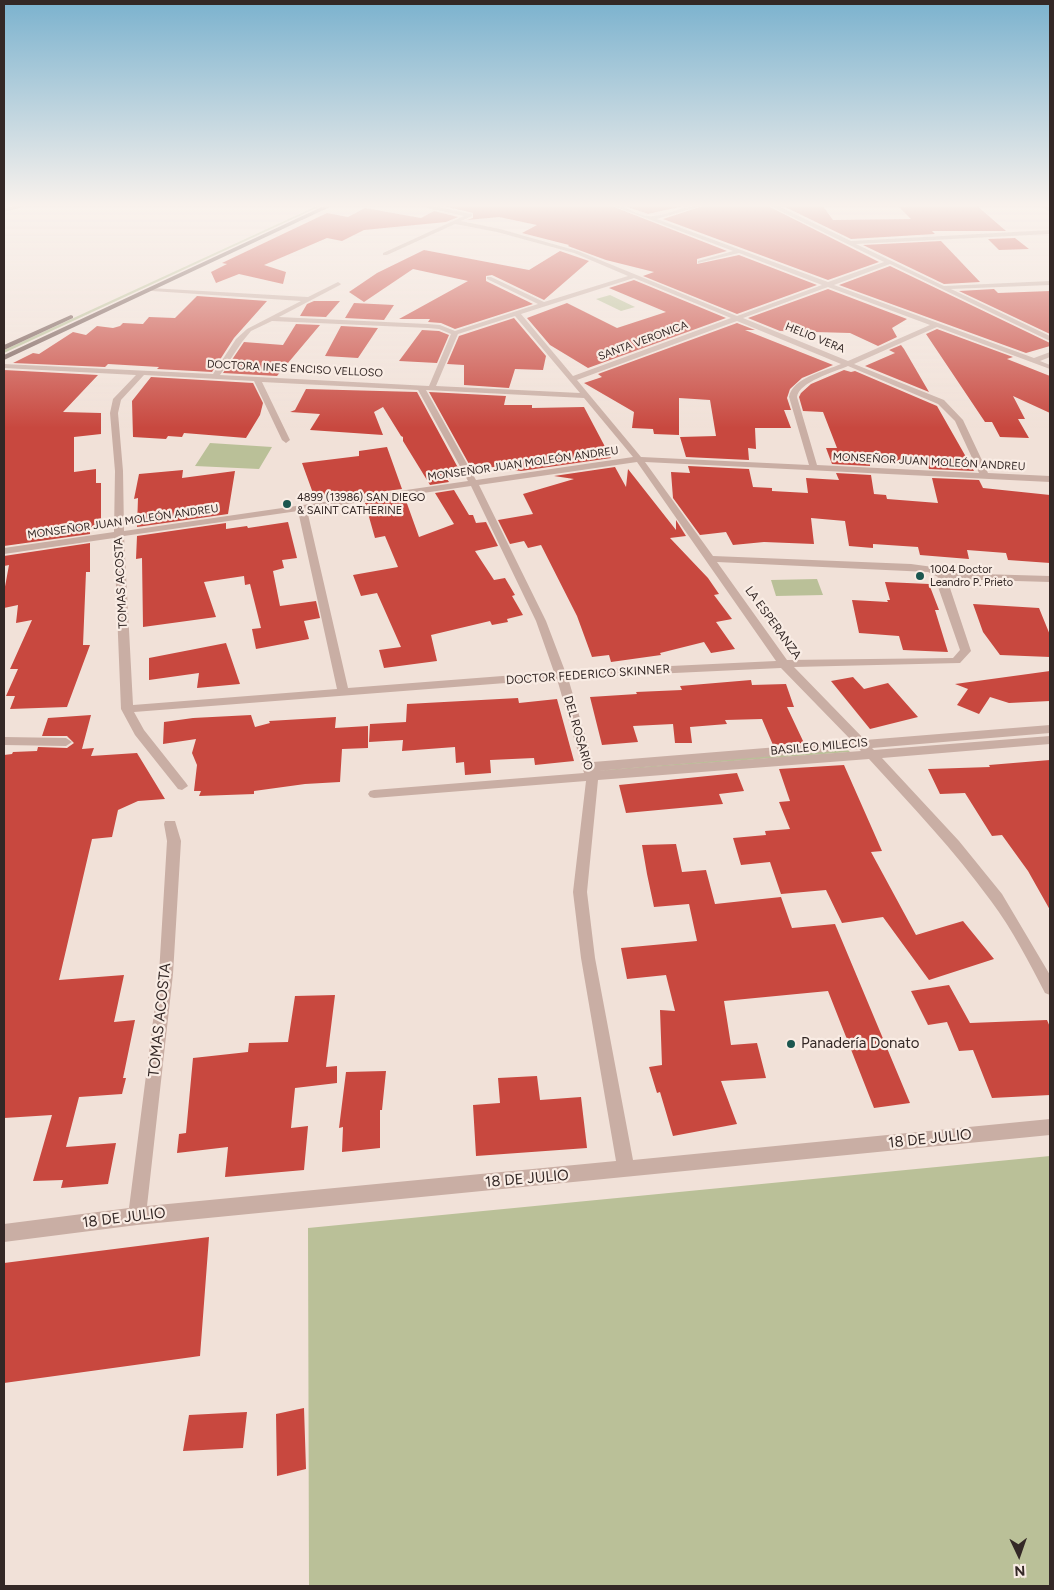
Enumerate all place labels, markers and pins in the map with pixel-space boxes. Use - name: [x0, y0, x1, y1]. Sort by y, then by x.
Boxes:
- place label: 4899 (13986) SAN DIEGO & SAINT CATHERINE: [297, 491, 425, 517]
- marker: 4899 (13986) SAN DIEGO & SAINT CATHERINE: [281, 498, 293, 510]
- place label: 1004 Doctor Leandro P. Prieto: [930, 563, 1013, 589]
- marker: 1004 Doctor Leandro P. Prieto: [914, 570, 926, 582]
- place label: Panadería Donato: [801, 1035, 919, 1053]
- marker: Panadería Donato: [785, 1038, 797, 1050]

